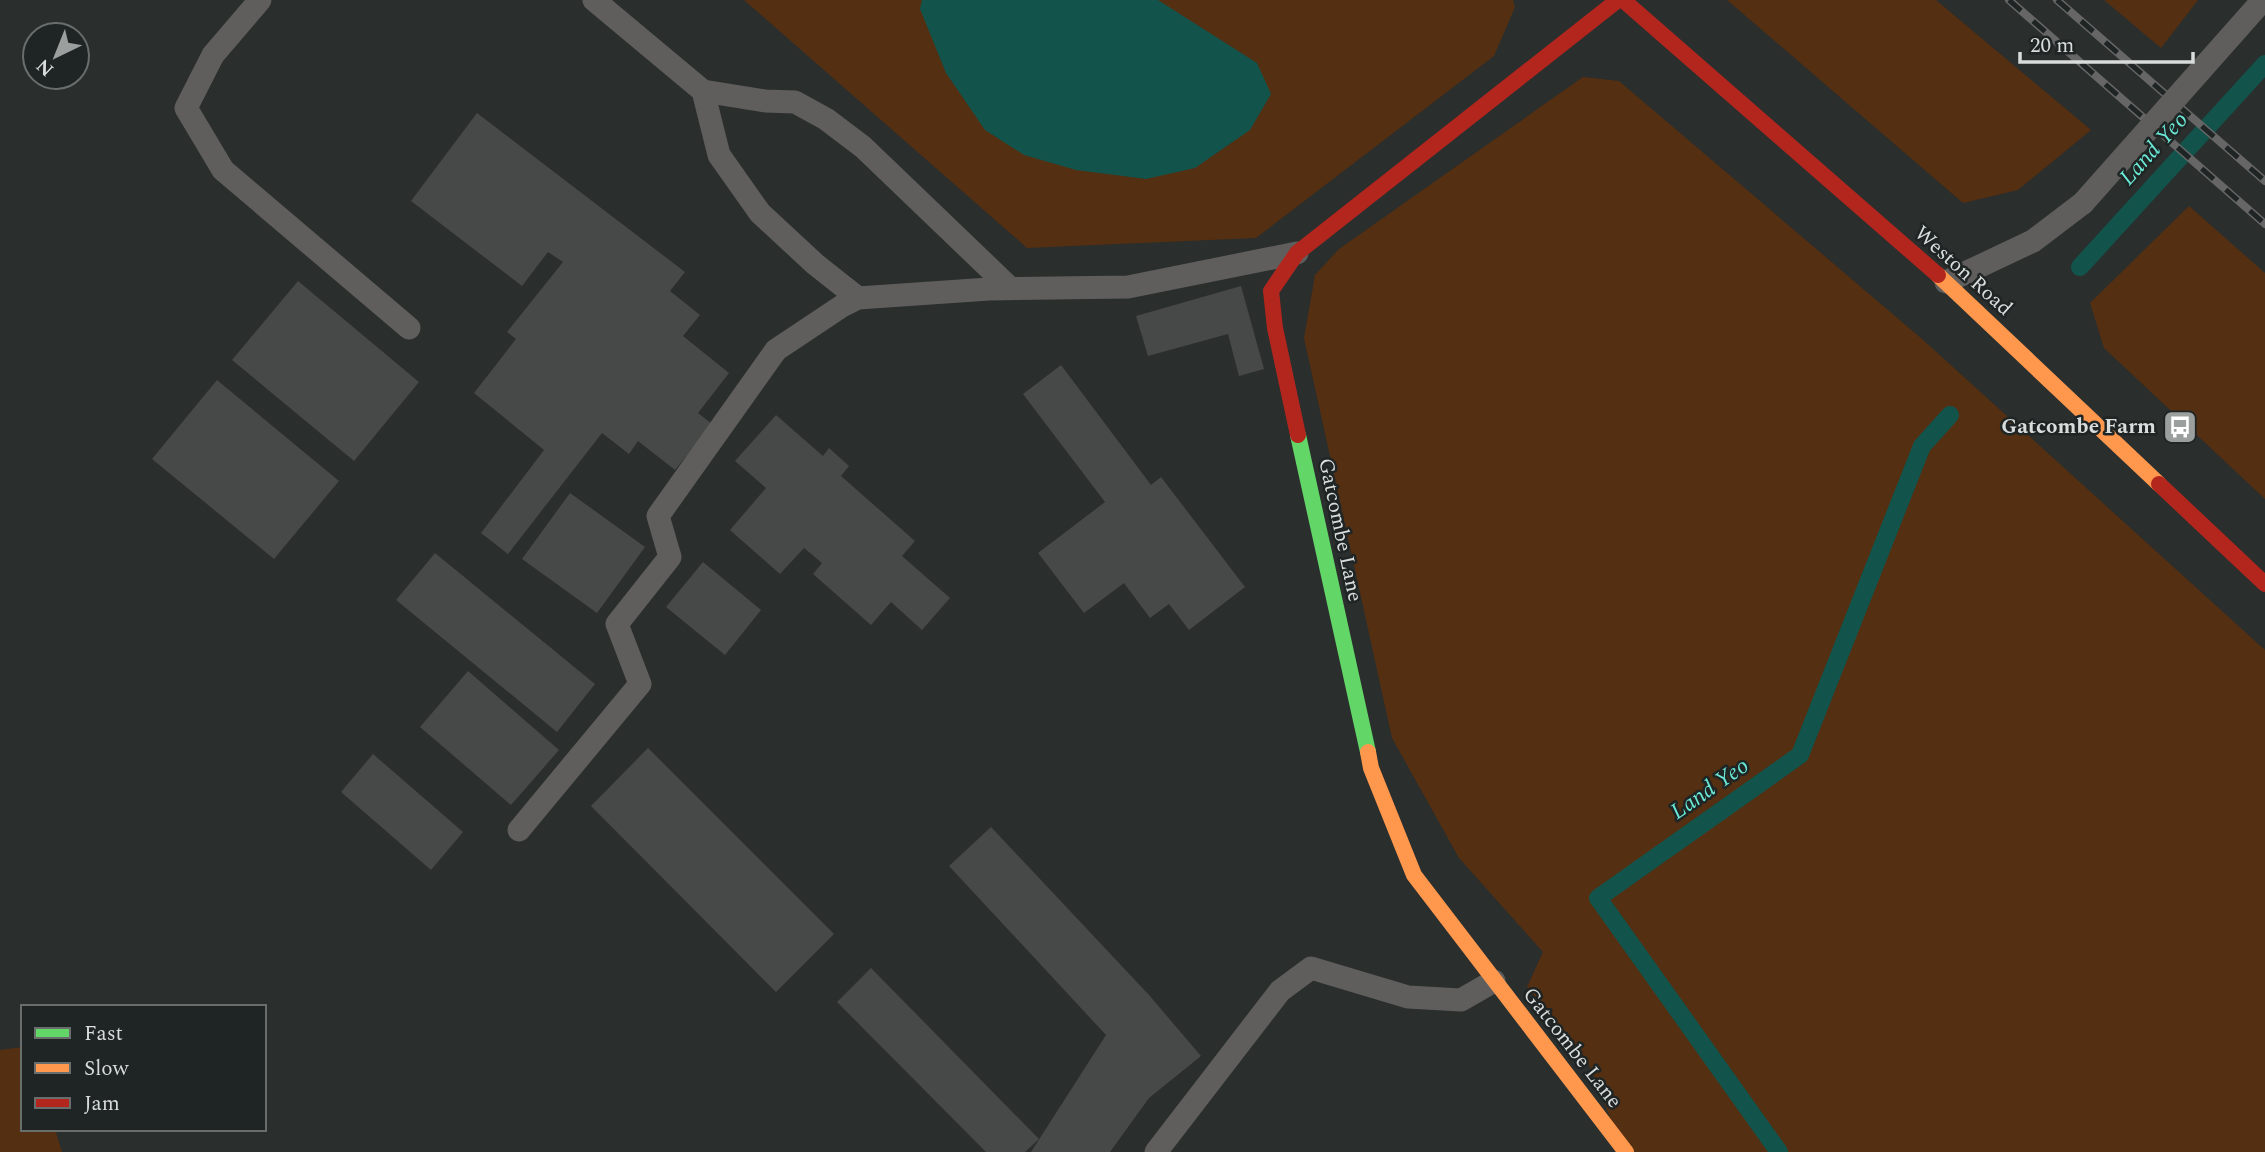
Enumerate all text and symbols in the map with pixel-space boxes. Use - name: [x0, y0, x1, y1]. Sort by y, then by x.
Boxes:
- north arrow: [21, 21, 91, 91]
- scale bar: [2020, 21, 2193, 65]
- text: 20 m: [2030, 30, 2074, 62]
- text: N: [30, 51, 61, 83]
- water label: Land Yeo: [2111, 104, 2197, 194]
- street label: Weston Road: [1907, 218, 2019, 324]
- bus stop icon: Gatcombe Farm: [2161, 408, 2199, 446]
- place label: Gatcombe Farm: [2001, 411, 2156, 443]
- street label: Gatcombe Lane: [1309, 455, 1371, 605]
- water label: Land Yeo: [1663, 749, 1757, 829]
- street label: Gatcombe Lane: [1514, 981, 1630, 1115]
- legend: [21, 1005, 266, 1131]
- text: Fast: [84, 1018, 123, 1050]
- text: Slow: [84, 1053, 130, 1085]
- text: Jam: [84, 1088, 120, 1120]

